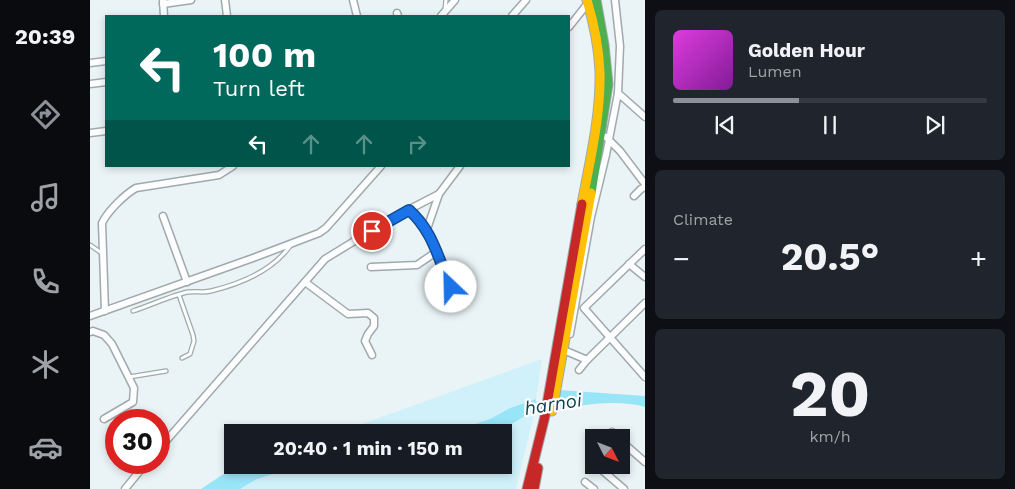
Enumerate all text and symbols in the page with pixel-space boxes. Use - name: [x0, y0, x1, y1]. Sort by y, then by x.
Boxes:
- text: 20:39: [15, 24, 75, 49]
- text: 100 m: [213, 34, 316, 76]
- icon: left: [130, 35, 195, 100]
- text: Golden Hour: [748, 39, 865, 62]
- text: Lumen: [748, 62, 802, 81]
- text: Turn left: [213, 76, 305, 101]
- icon: directions: [28, 97, 63, 132]
- icon: previous: [711, 111, 739, 139]
- icon: pause: [816, 111, 844, 139]
- icon: next: [921, 111, 949, 139]
- icon: left: [244, 130, 272, 158]
- icon: ahead: [297, 130, 325, 158]
- icon: ahead: [350, 130, 378, 158]
- icon: right: [403, 130, 431, 158]
- icon: music: [28, 180, 63, 215]
- pin: [351, 210, 393, 252]
- text: Climate: [673, 210, 733, 229]
- icon: arrive: [358, 217, 386, 245]
- text: 20.5°: [781, 235, 879, 279]
- text: −: [673, 242, 690, 275]
- text: +: [970, 242, 987, 275]
- position arrow: [424, 260, 476, 312]
- icon: phone: [28, 264, 63, 299]
- icon: climate: [28, 347, 63, 382]
- text: 20: [790, 356, 870, 432]
- water label: harnoi: [523, 388, 584, 420]
- speed limit sign: 30: [105, 409, 170, 474]
- text: km/h: [809, 427, 851, 446]
- north arrow: [585, 429, 630, 474]
- map controls: [585, 429, 630, 474]
- icon: car: [28, 430, 63, 465]
- text: 20:40 · 1 min · 150 m: [273, 437, 463, 460]

